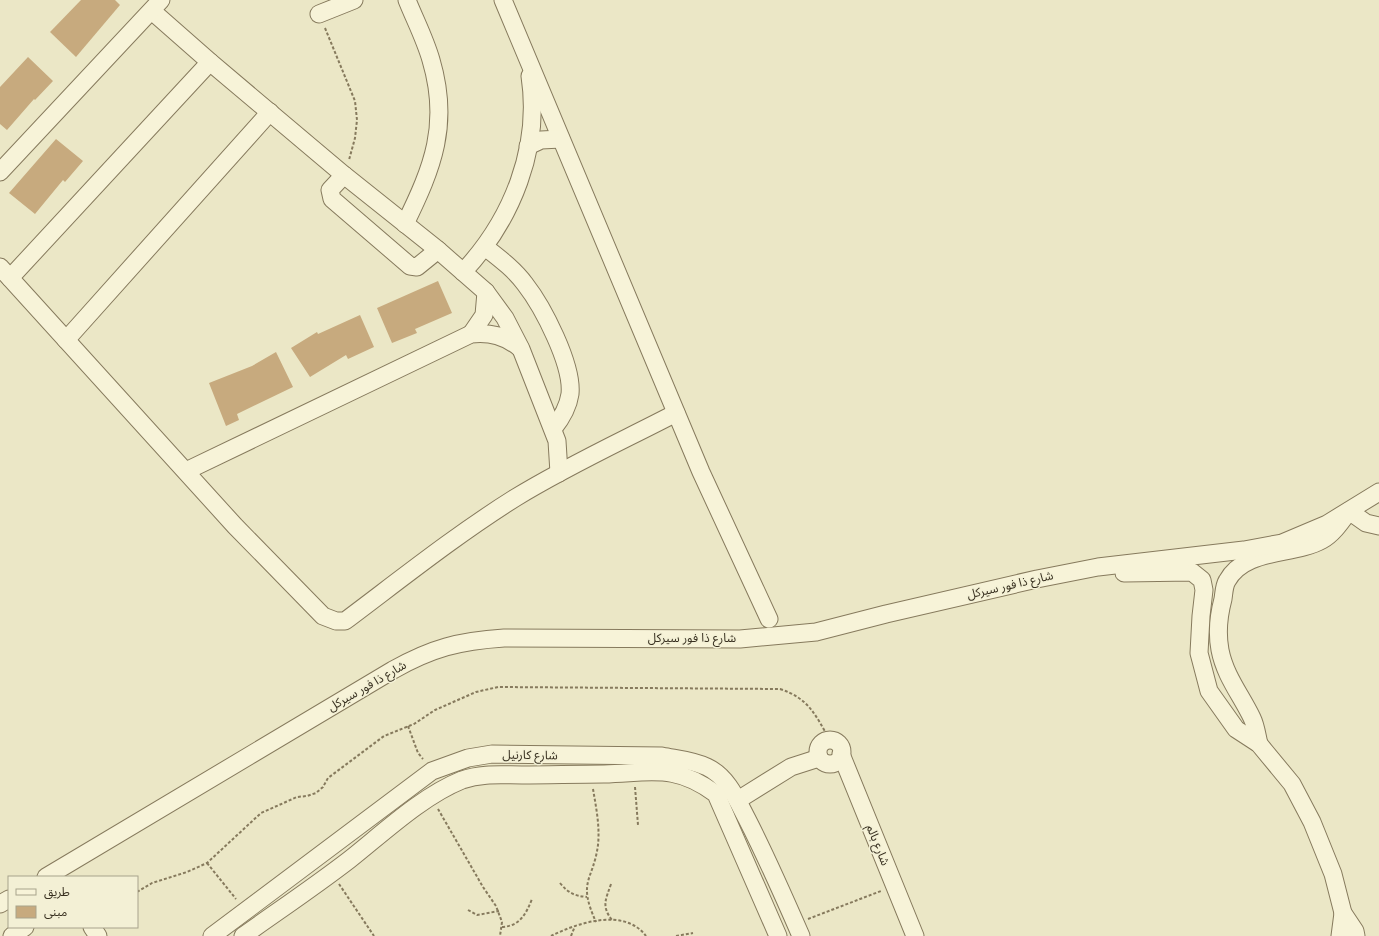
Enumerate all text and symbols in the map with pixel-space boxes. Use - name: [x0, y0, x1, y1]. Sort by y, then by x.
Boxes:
- street label: شارع ذا فور سيركل: [965, 568, 1055, 604]
- street label: شارع ذا فور سيركل: [648, 631, 736, 647]
- street label: شارع ذا فور سيركل: [325, 658, 410, 716]
- street label: شارع كارنيل: [502, 748, 558, 764]
- street label: شارع بالم: [862, 822, 893, 868]
- legend: [8, 876, 138, 928]
- text: طريق: [44, 885, 70, 900]
- text: مبنى: [44, 905, 67, 919]

